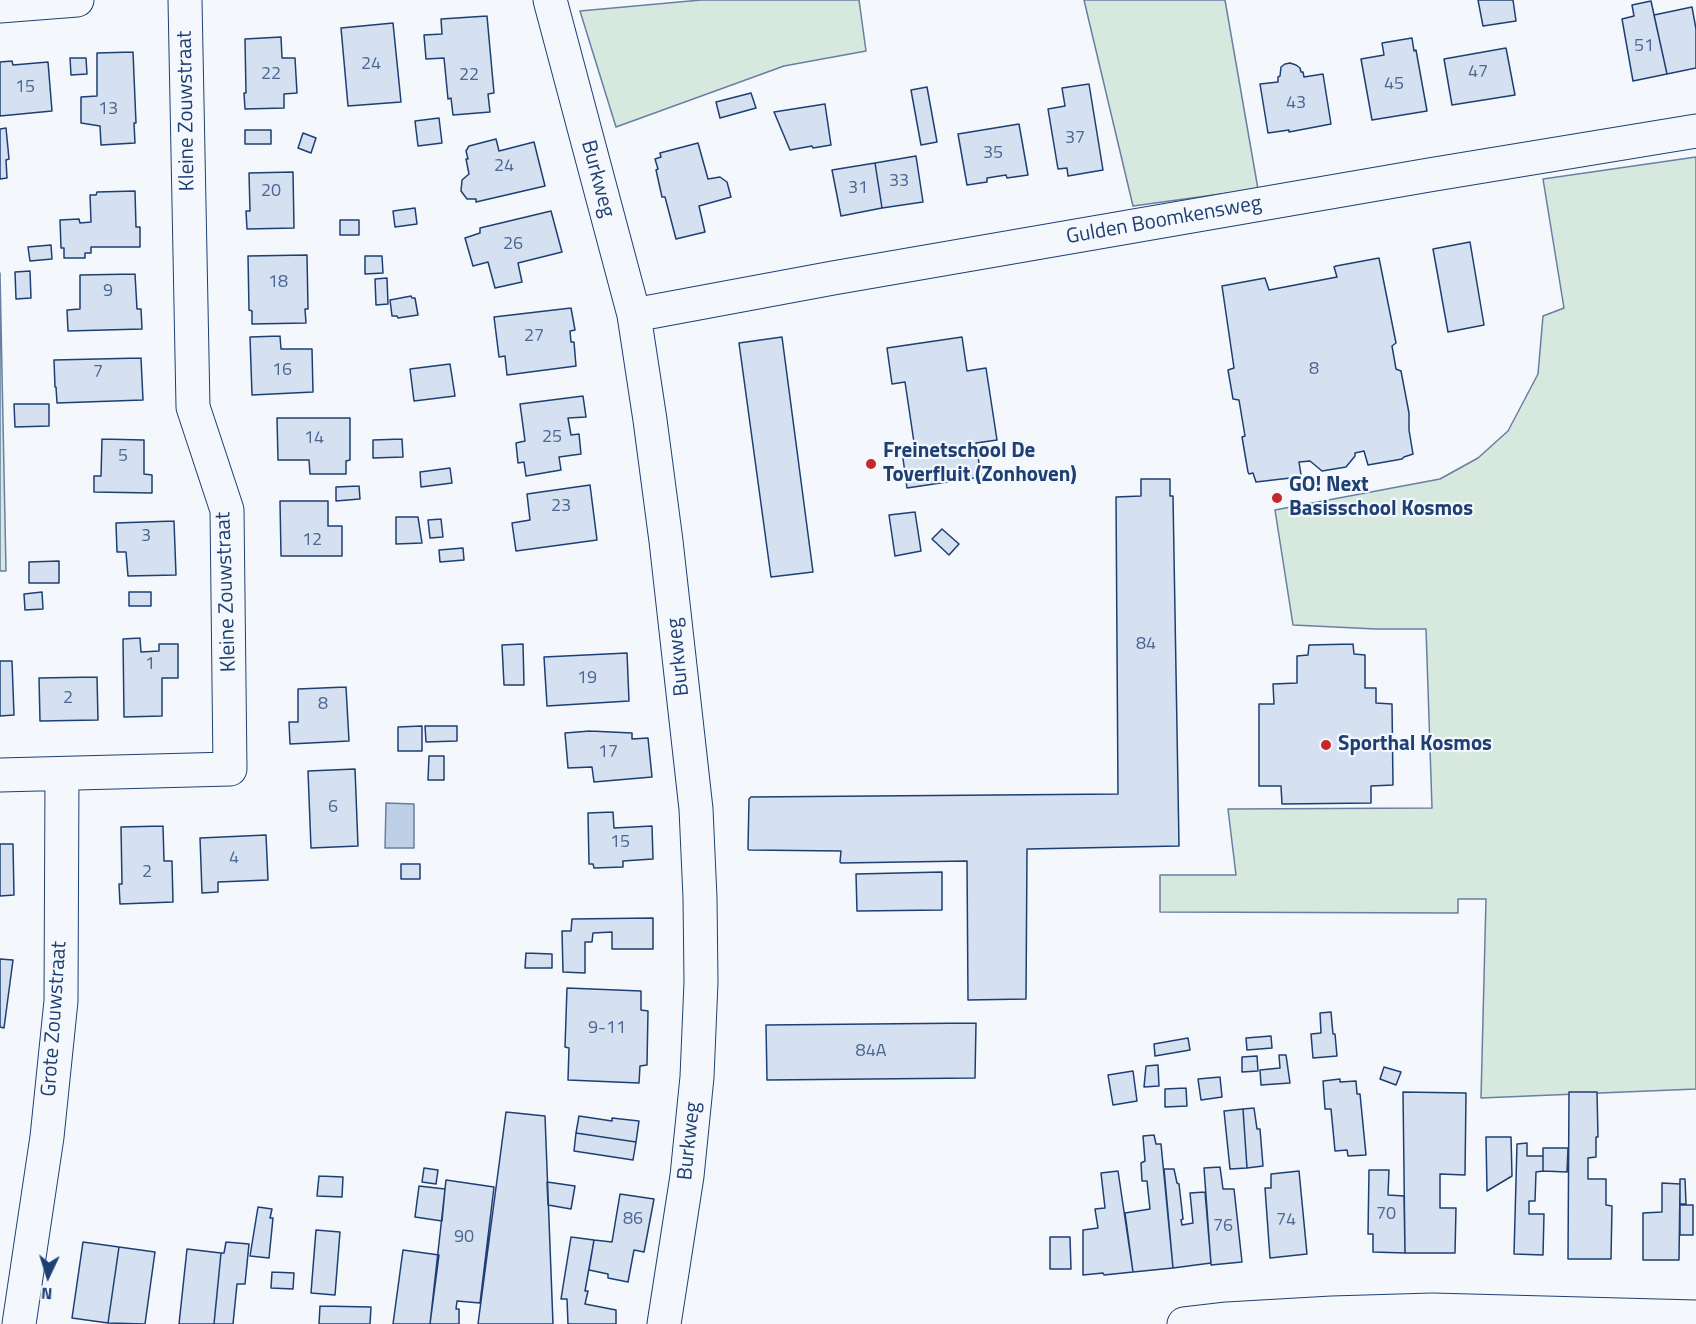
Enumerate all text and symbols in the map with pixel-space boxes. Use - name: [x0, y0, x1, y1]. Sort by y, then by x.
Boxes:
- street label: Kleine Zouwstraat: [173, 31, 201, 191]
- house number: 51: [1634, 36, 1654, 58]
- house number: 24: [361, 54, 381, 76]
- house number: 47: [1468, 62, 1488, 84]
- house number: 22: [261, 64, 281, 86]
- house number: 22: [459, 65, 479, 87]
- house number: 45: [1384, 74, 1404, 96]
- house number: 15: [15, 77, 35, 99]
- house number: 43: [1286, 93, 1306, 115]
- house number: 13: [98, 99, 118, 121]
- house number: 37: [1065, 128, 1085, 150]
- street label: Burkweg: [575, 138, 619, 220]
- house number: 35: [983, 143, 1003, 165]
- house number: 24: [494, 156, 514, 178]
- house number: 33: [889, 171, 909, 193]
- house number: 31: [848, 178, 868, 200]
- house number: 20: [261, 181, 281, 203]
- street label: Gulden Boomkensweg: [1064, 191, 1264, 251]
- house number: 26: [503, 234, 523, 256]
- house number: 18: [268, 272, 288, 294]
- house number: 9: [103, 281, 113, 303]
- house number: 27: [524, 326, 544, 348]
- house number: 8: [1309, 359, 1319, 381]
- house number: 16: [272, 360, 292, 382]
- house number: 7: [93, 362, 103, 384]
- house number: 25: [542, 427, 562, 449]
- house number: 14: [304, 428, 324, 450]
- place label: Freinetschool De Toverfluit (Zonhoven): [883, 439, 1077, 489]
- house number: 5: [118, 446, 128, 468]
- marker: Freinetschool De Toverfluit (Zonhoven): [864, 457, 878, 471]
- place label: GO! Next Basisschool Kosmos: [1289, 473, 1473, 523]
- marker: GO! Next Basisschool Kosmos: [1270, 491, 1284, 505]
- house number: 23: [551, 496, 571, 518]
- street label: Kleine Zouwstraat: [212, 511, 242, 673]
- house number: 3: [141, 526, 151, 548]
- house number: 12: [302, 530, 322, 552]
- street label: Burkweg: [662, 617, 696, 697]
- house number: 84: [1136, 634, 1156, 656]
- house number: 1: [145, 654, 155, 676]
- house number: 19: [577, 668, 597, 690]
- house number: 2: [63, 688, 73, 710]
- house number: 8: [318, 694, 328, 716]
- place label: Sporthal Kosmos: [1338, 732, 1492, 758]
- marker: Sporthal Kosmos: [1319, 738, 1333, 752]
- house number: 17: [598, 742, 618, 764]
- house number: 6: [328, 797, 338, 819]
- house number: 15: [610, 832, 630, 854]
- house number: 4: [229, 848, 239, 870]
- house number: 2: [142, 862, 152, 884]
- street label: Grote Zouwstraat: [37, 941, 73, 1097]
- house number: 9-11: [588, 1018, 626, 1040]
- house number: 84A: [856, 1041, 886, 1063]
- street label: Burkweg: [673, 1101, 707, 1181]
- house number: 70: [1376, 1204, 1396, 1226]
- house number: 86: [623, 1209, 643, 1231]
- house number: 74: [1276, 1210, 1296, 1232]
- house number: 76: [1213, 1216, 1233, 1238]
- house number: 90: [454, 1227, 474, 1249]
- north arrow: [18, 1246, 78, 1306]
- text: N: [40, 1282, 53, 1306]

